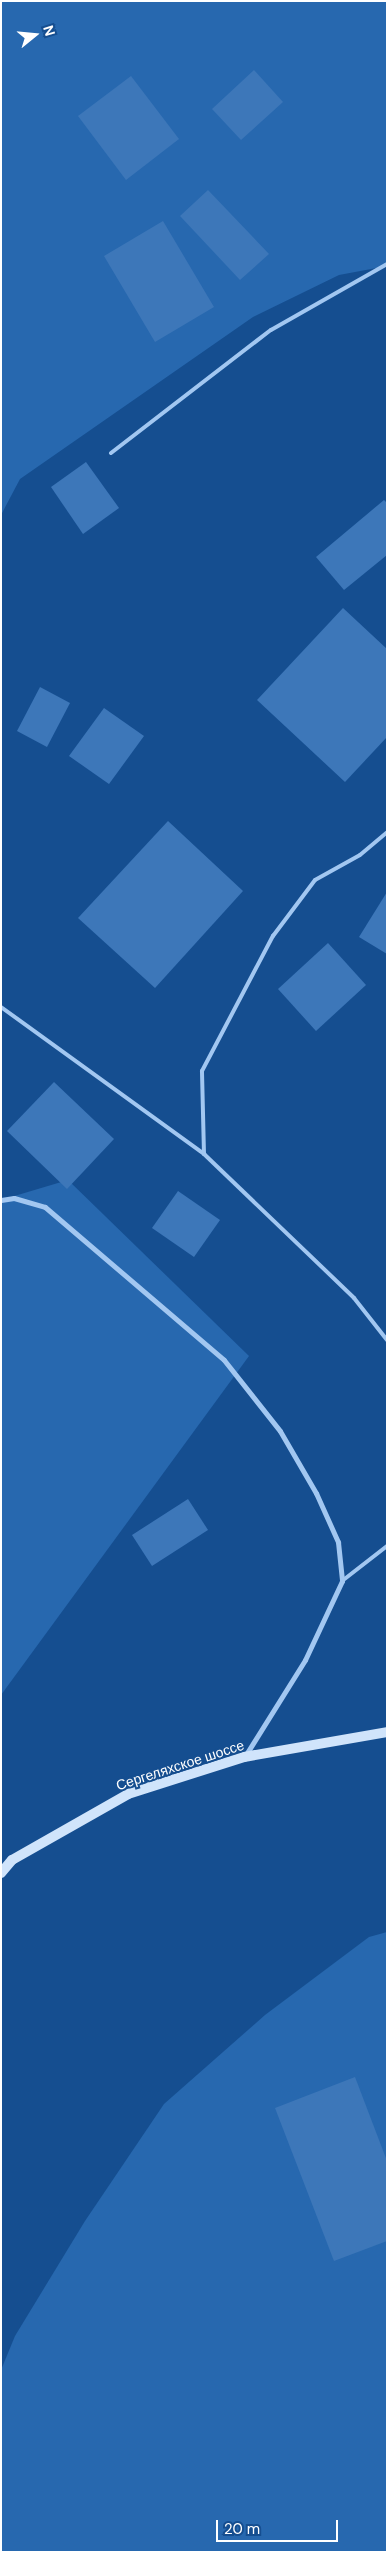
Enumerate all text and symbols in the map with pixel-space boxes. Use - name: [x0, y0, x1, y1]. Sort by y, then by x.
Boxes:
- north arrow: [10, 10, 60, 60]
- text: N: [39, 23, 59, 38]
- street label: Сергеляхское шоссе: [114, 1736, 246, 1794]
- scale bar: [218, 2510, 340, 2542]
- text: 20 m: [224, 2519, 260, 2539]

